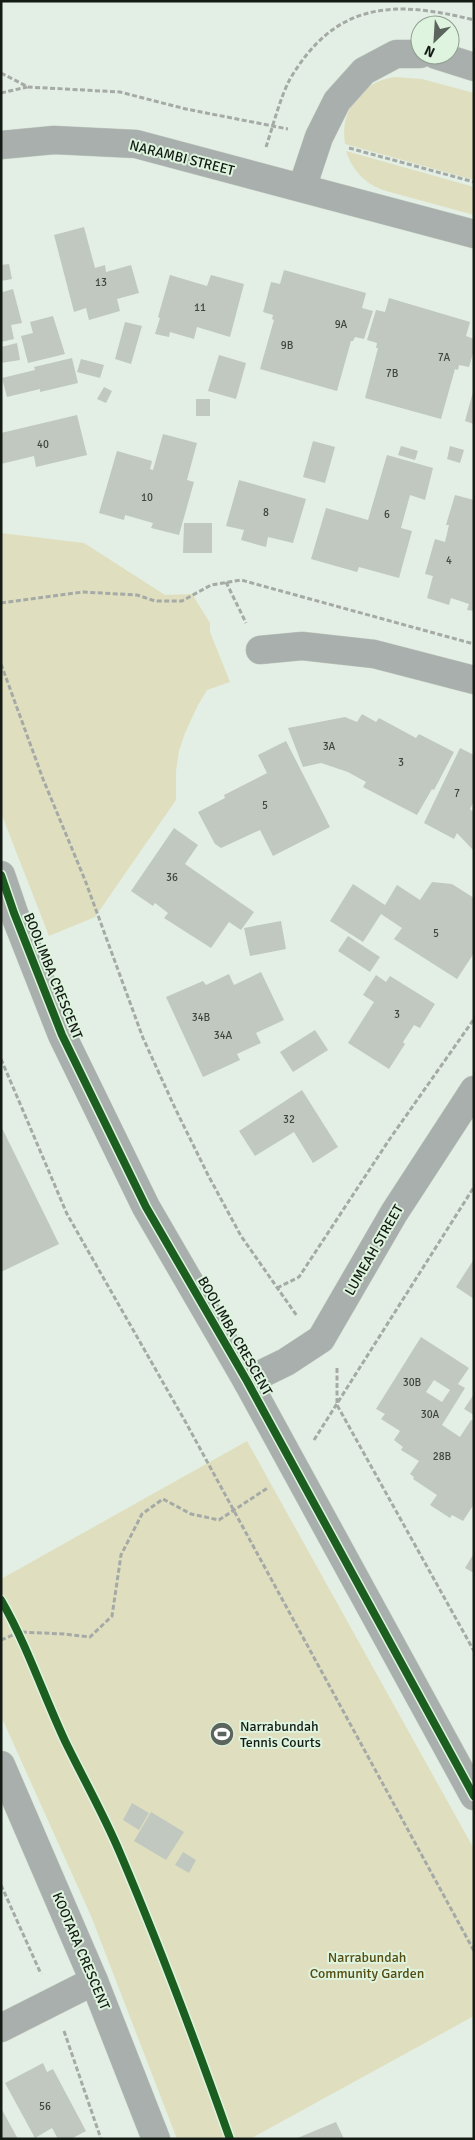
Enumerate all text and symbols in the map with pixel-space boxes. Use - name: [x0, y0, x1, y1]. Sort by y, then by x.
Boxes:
- north arrow: [410, 15, 460, 65]
- text: N: [422, 42, 438, 61]
- street label: NARAMBI STREET: [128, 137, 236, 179]
- house number: 13: [95, 276, 107, 289]
- house number: 11: [194, 301, 206, 314]
- house number: 9A: [335, 318, 348, 331]
- house number: 9B: [281, 339, 294, 352]
- house number: 7A: [438, 351, 451, 364]
- house number: 7B: [386, 367, 399, 380]
- house number: 40: [37, 438, 49, 451]
- house number: 10: [141, 491, 153, 504]
- house number: 8: [263, 506, 269, 519]
- house number: 6: [384, 508, 390, 521]
- house number: 4: [446, 554, 452, 567]
- house number: 3A: [323, 740, 336, 753]
- house number: 3: [398, 756, 404, 769]
- house number: 7: [454, 787, 460, 800]
- house number: 5: [262, 799, 268, 812]
- house number: 36: [166, 871, 178, 884]
- street label: BOOLIMBA CRESCENT: [20, 910, 86, 1042]
- house number: 5: [433, 927, 439, 940]
- house number: 3: [394, 1008, 400, 1021]
- house number: 34B: [192, 1011, 211, 1024]
- house number: 34A: [214, 1029, 233, 1042]
- house number: 32: [283, 1113, 295, 1126]
- street label: LUMEAH STREET: [341, 1201, 407, 1298]
- street label: BOOLIMBA CRESCENT: [194, 1273, 276, 1399]
- house number: 30B: [403, 1376, 422, 1389]
- house number: 30A: [421, 1408, 440, 1421]
- house number: 28B: [433, 1450, 452, 1463]
- place label: Narrabundah Tennis Courts: [240, 1718, 321, 1751]
- sports icon: Narrabundah Tennis Courts: [209, 1721, 235, 1747]
- street label: KOOTARA CRESCENT: [49, 1890, 114, 2012]
- park label: Narrabundah Community Garden: [310, 1949, 424, 1982]
- house number: 56: [39, 2100, 51, 2113]

